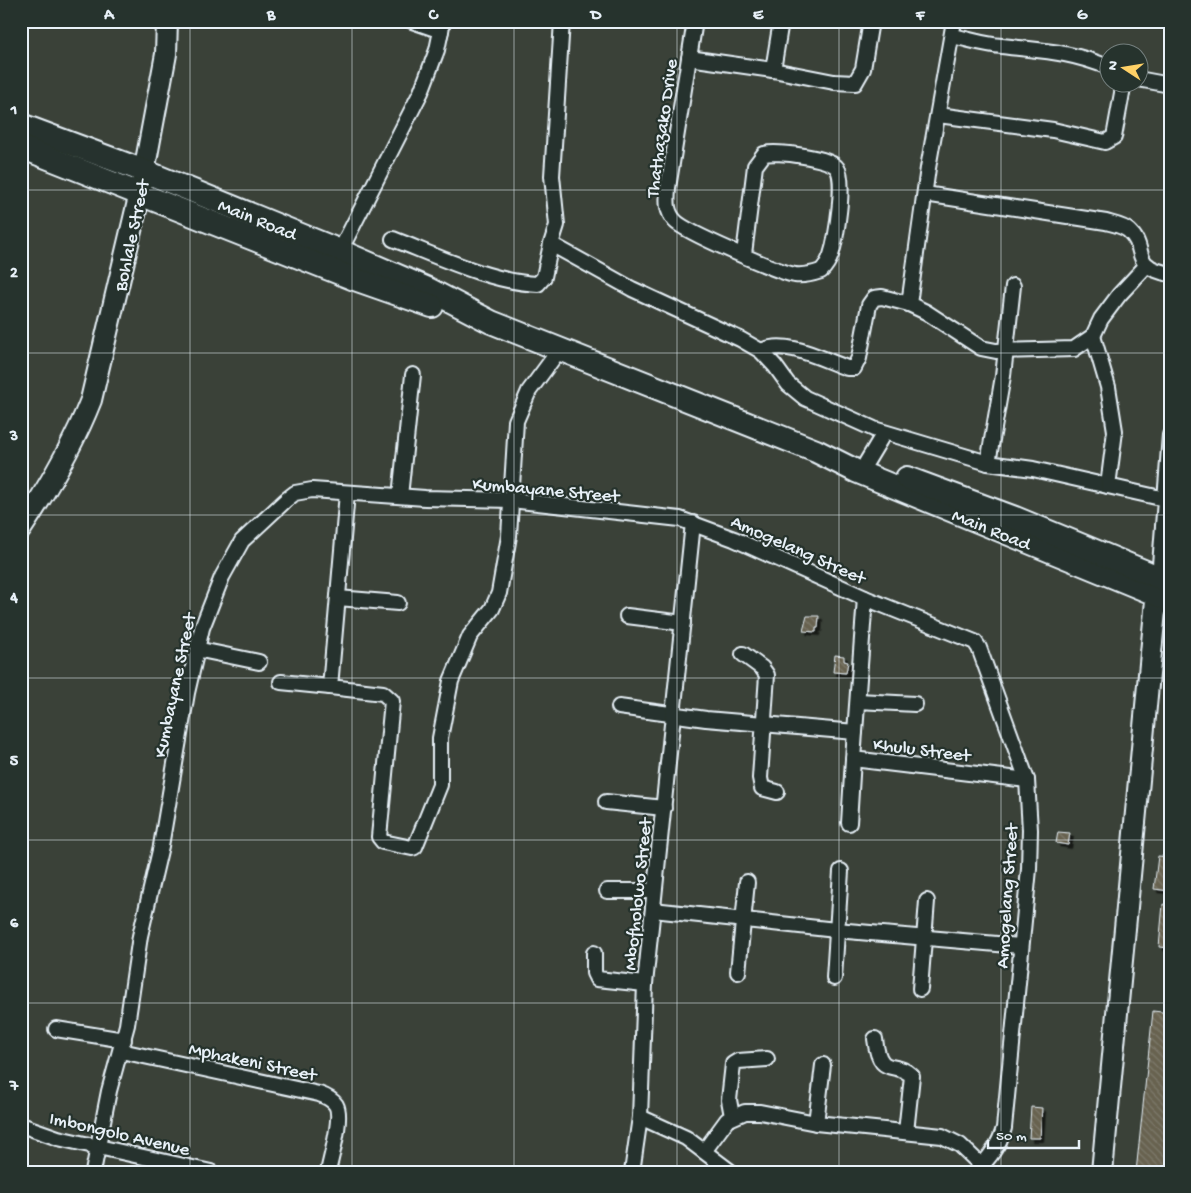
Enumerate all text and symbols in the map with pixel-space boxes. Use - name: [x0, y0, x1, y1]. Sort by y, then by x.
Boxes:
- text: A: [103, 7, 115, 26]
- text: B: [266, 7, 276, 26]
- text: C: [428, 7, 439, 26]
- text: D: [589, 7, 602, 26]
- text: E: [753, 7, 764, 26]
- text: F: [915, 7, 926, 26]
- text: G: [1077, 7, 1088, 26]
- north arrow: [1098, 42, 1148, 92]
- street label: Thathazako Drive: [642, 58, 685, 200]
- text: N: [1104, 60, 1123, 72]
- text: 1: [10, 102, 17, 121]
- street label: Bohlale Street: [110, 176, 157, 295]
- street label: Main Road: [214, 195, 301, 248]
- text: 2: [10, 265, 18, 284]
- text: 3: [9, 428, 18, 447]
- street label: Kumbayane Street: [471, 474, 622, 510]
- street label: Main Road: [948, 505, 1035, 558]
- street label: Amogelang Street: [727, 511, 870, 592]
- text: 4: [9, 590, 18, 609]
- street label: Kumbayane Street: [150, 609, 203, 760]
- street label: Khulu Street: [872, 734, 974, 769]
- text: 5: [10, 753, 19, 772]
- street label: Mbofholowo Street: [620, 815, 659, 972]
- street label: Amogelang Street: [992, 821, 1025, 969]
- text: 6: [10, 915, 19, 934]
- street label: Mphakeni Street: [186, 1039, 320, 1089]
- text: 7: [9, 1078, 19, 1097]
- street label: Imbongolo Avenue: [47, 1108, 192, 1163]
- scale bar: [988, 1118, 1080, 1150]
- text: 50 m: [996, 1128, 1027, 1146]

